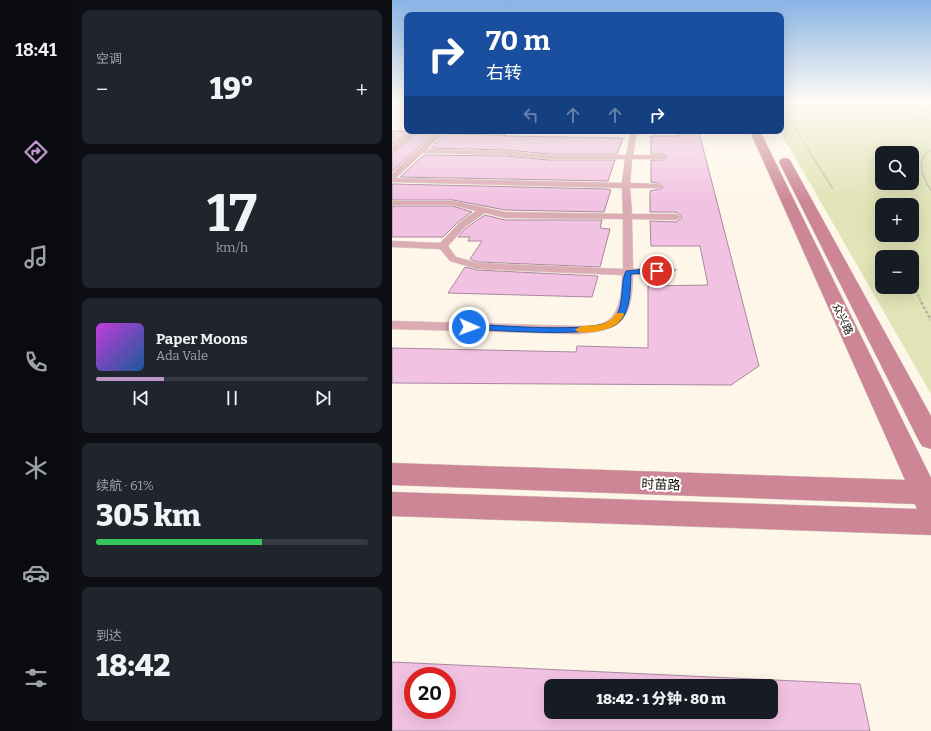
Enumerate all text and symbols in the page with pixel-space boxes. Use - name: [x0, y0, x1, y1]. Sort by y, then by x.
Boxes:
- text: 70 m: [486, 24, 550, 57]
- icon: right: [420, 28, 472, 80]
- text: 18:41: [15, 39, 57, 61]
- text: 空调: [96, 51, 122, 66]
- text: 右转: [486, 62, 522, 84]
- text: 19°: [210, 71, 254, 107]
- text: −: [96, 76, 108, 103]
- text: +: [355, 76, 368, 103]
- icon: left: [520, 104, 542, 126]
- icon: ahead: [562, 104, 584, 126]
- icon: ahead: [604, 104, 626, 126]
- icon: right: [646, 104, 668, 126]
- icon: directions: [22, 138, 50, 166]
- map controls: [875, 146, 919, 294]
- button: search: [875, 146, 919, 190]
- text: 17: [207, 182, 257, 245]
- button: +: [875, 198, 919, 242]
- text: km/h: [216, 240, 248, 255]
- icon: music: [22, 243, 50, 271]
- button: −: [875, 250, 919, 294]
- pin: [640, 254, 674, 288]
- icon: arrive: [646, 260, 668, 282]
- street label: 众兴路: [830, 302, 855, 337]
- position arrow: [448, 306, 490, 348]
- text: Paper Moons: [156, 330, 248, 348]
- icon: phone: [22, 348, 50, 376]
- text: Ada Vale: [156, 348, 208, 363]
- icon: previous: [130, 387, 152, 409]
- icon: pause: [221, 387, 243, 409]
- icon: next: [312, 387, 334, 409]
- icon: climate: [22, 454, 50, 482]
- street label: 时苗路: [641, 476, 681, 493]
- text: 续航 · 61%: [96, 478, 154, 493]
- text: 305 km: [96, 498, 200, 534]
- icon: car: [22, 559, 50, 587]
- text: 到达: [96, 628, 122, 643]
- text: 18:42: [96, 648, 170, 684]
- icon: filters: [22, 664, 50, 692]
- speed limit sign: 20: [404, 667, 456, 719]
- text: 18:42 · 1 分钟 · 80 m: [596, 690, 726, 708]

